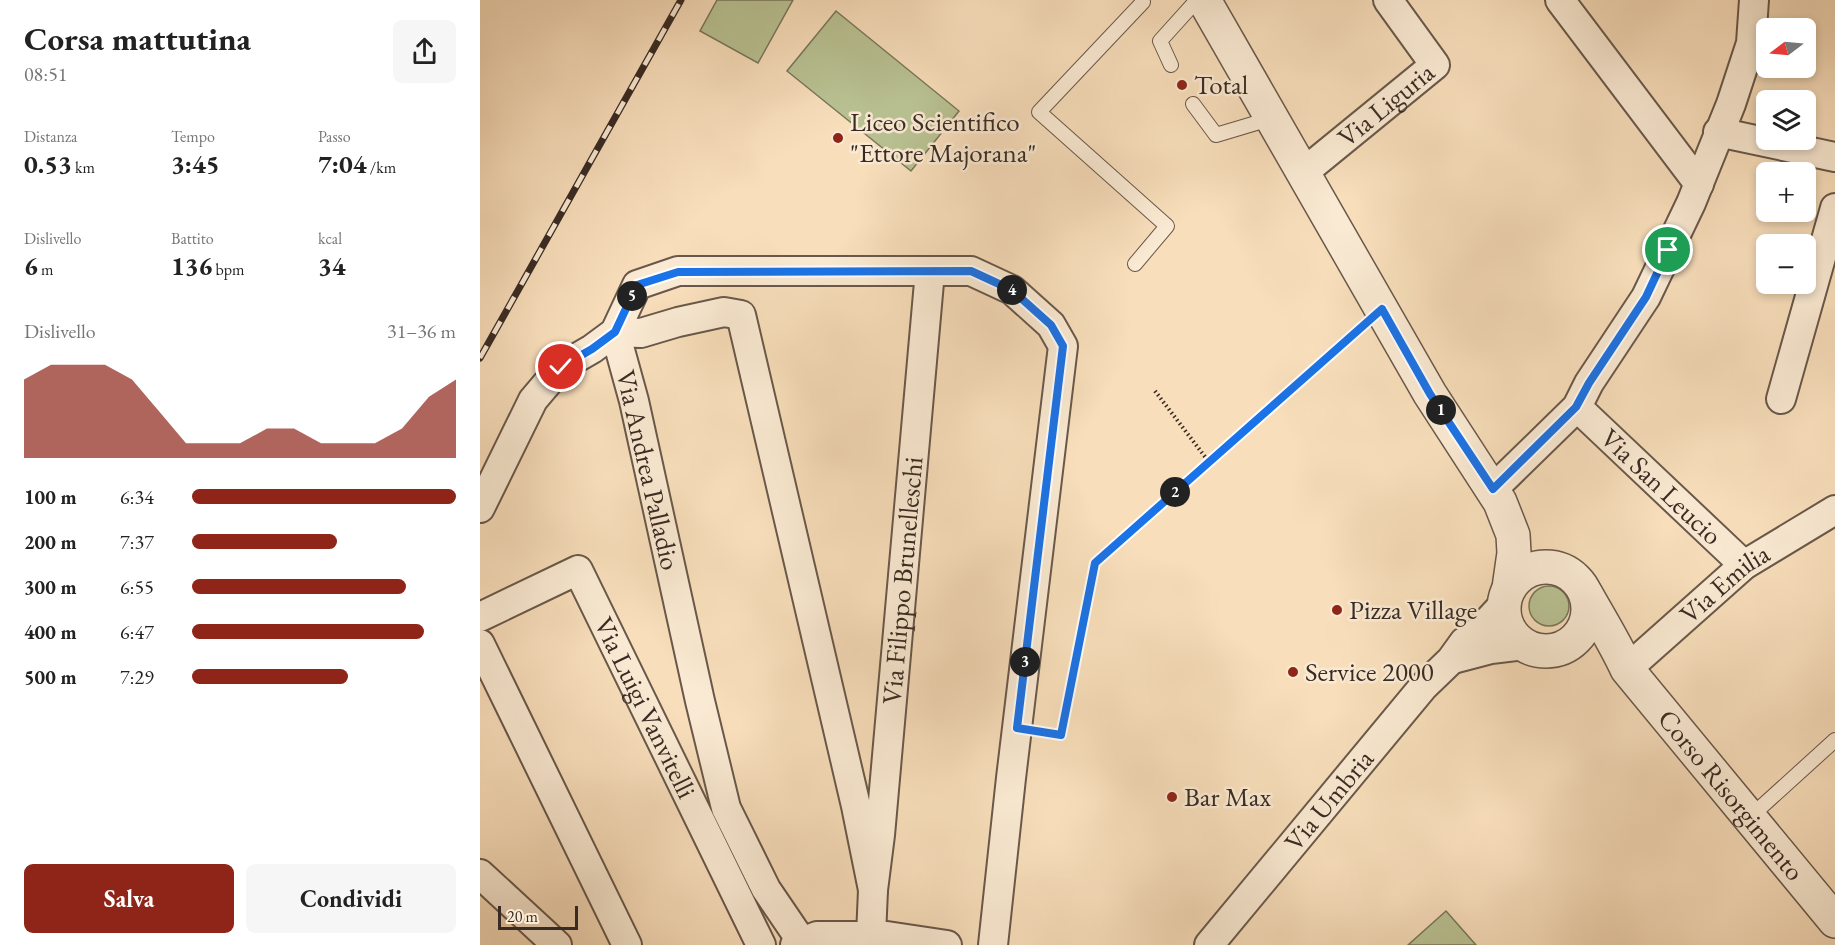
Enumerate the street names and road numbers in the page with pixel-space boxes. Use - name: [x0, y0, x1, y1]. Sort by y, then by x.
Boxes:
- street label: Via Liguria: [1330, 54, 1442, 155]
- street label: Via Andrea Palladio: [608, 366, 689, 573]
- street label: Via San Leucio: [1593, 420, 1730, 552]
- street label: Via Filippo Brunelleschi: [874, 455, 931, 706]
- street label: Via Emilia: [1672, 535, 1776, 631]
- street label: Via Luigi Vanvitelli: [587, 611, 705, 804]
- street label: Corso Risorgimento: [1650, 702, 1812, 888]
- street label: Via Umbria: [1276, 742, 1381, 858]

